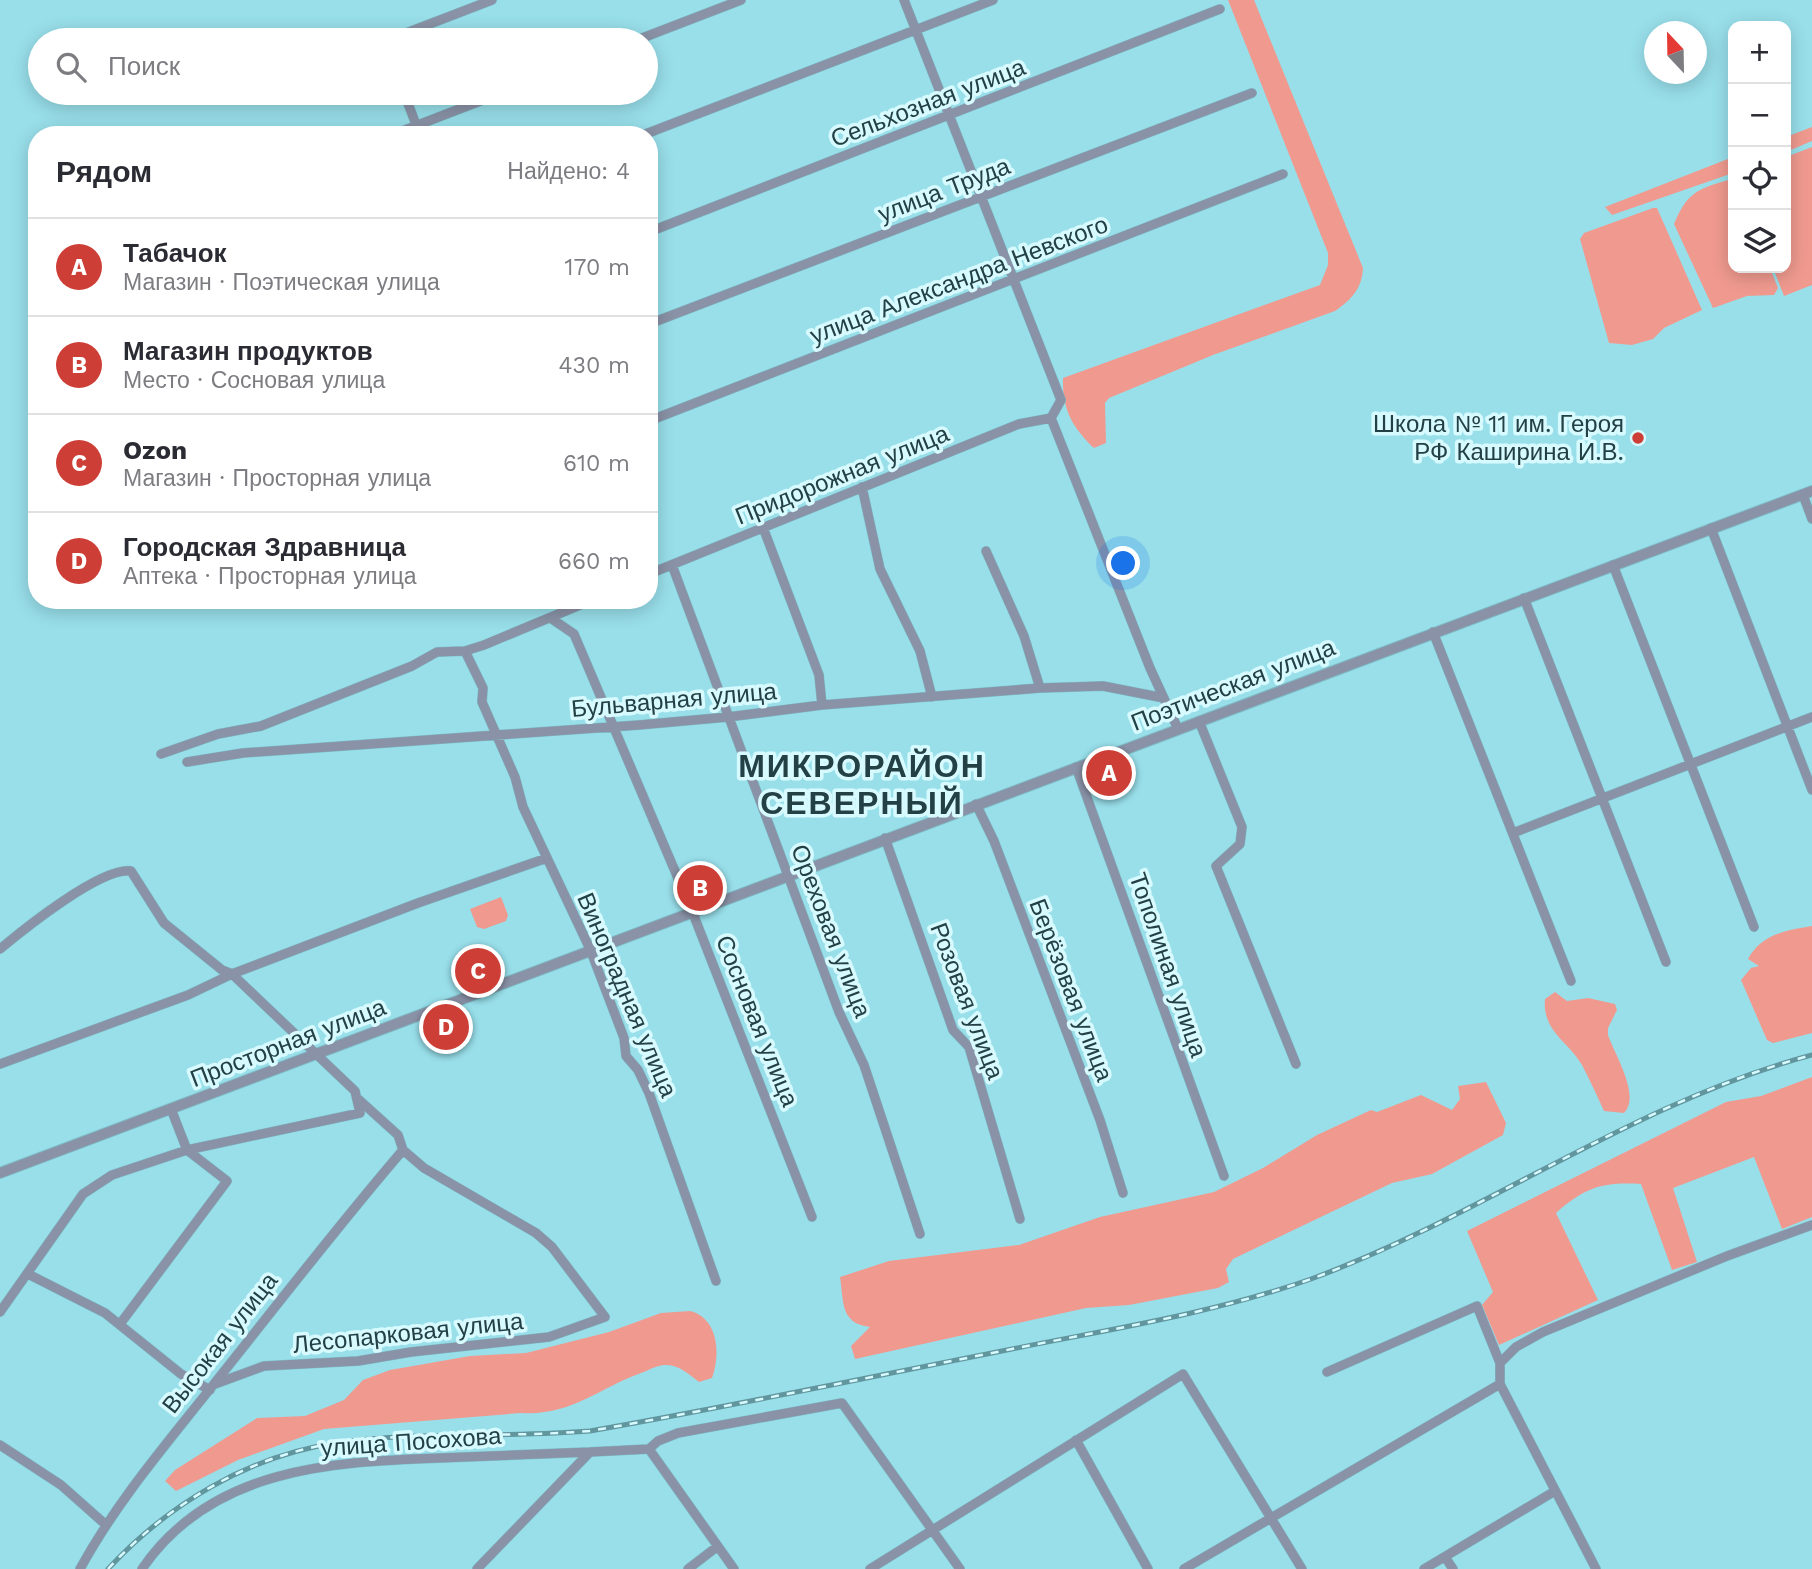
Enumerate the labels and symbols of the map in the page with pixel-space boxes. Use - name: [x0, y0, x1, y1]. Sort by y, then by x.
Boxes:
- north arrow: [1644, 21, 1707, 84]
- street label: Сельхозная улица: [827, 53, 1030, 153]
- street label: улица Труда: [874, 152, 1015, 228]
- street label: улица Александра Невского: [806, 210, 1112, 350]
- place label: Школа № 11 им. Героя РФ Каширина И.В.: [1373, 410, 1624, 466]
- street label: Придорожная улица: [731, 419, 953, 531]
- marker: Школа № 11 им. Героя РФ Каширина И.В.: [1630, 430, 1646, 446]
- your location: [1106, 546, 1140, 580]
- street label: Поэтическая улица: [1127, 633, 1339, 737]
- street label: Бульварная улица: [570, 677, 779, 723]
- district label: МИКРОРАЙОН СЕВЕРНЫЙ: [738, 747, 986, 822]
- pin: A: [1086, 747, 1132, 799]
- street label: Ореховая улица: [785, 841, 877, 1022]
- pin: B: [677, 862, 723, 914]
- street label: Тополиная улица: [1123, 869, 1213, 1061]
- street label: Виноградная улица: [571, 889, 683, 1102]
- street label: Берёзовая улица: [1023, 895, 1119, 1086]
- street label: Розовая улица: [924, 919, 1010, 1084]
- street label: Сосновая улица: [710, 931, 804, 1111]
- pin: C: [455, 945, 501, 997]
- street label: Просторная улица: [186, 993, 390, 1093]
- pin: D: [423, 1001, 469, 1053]
- street label: Высокая улица: [157, 1267, 284, 1419]
- street label: Лесопарковая улица: [291, 1307, 525, 1359]
- street label: улица Посохова: [320, 1422, 503, 1462]

